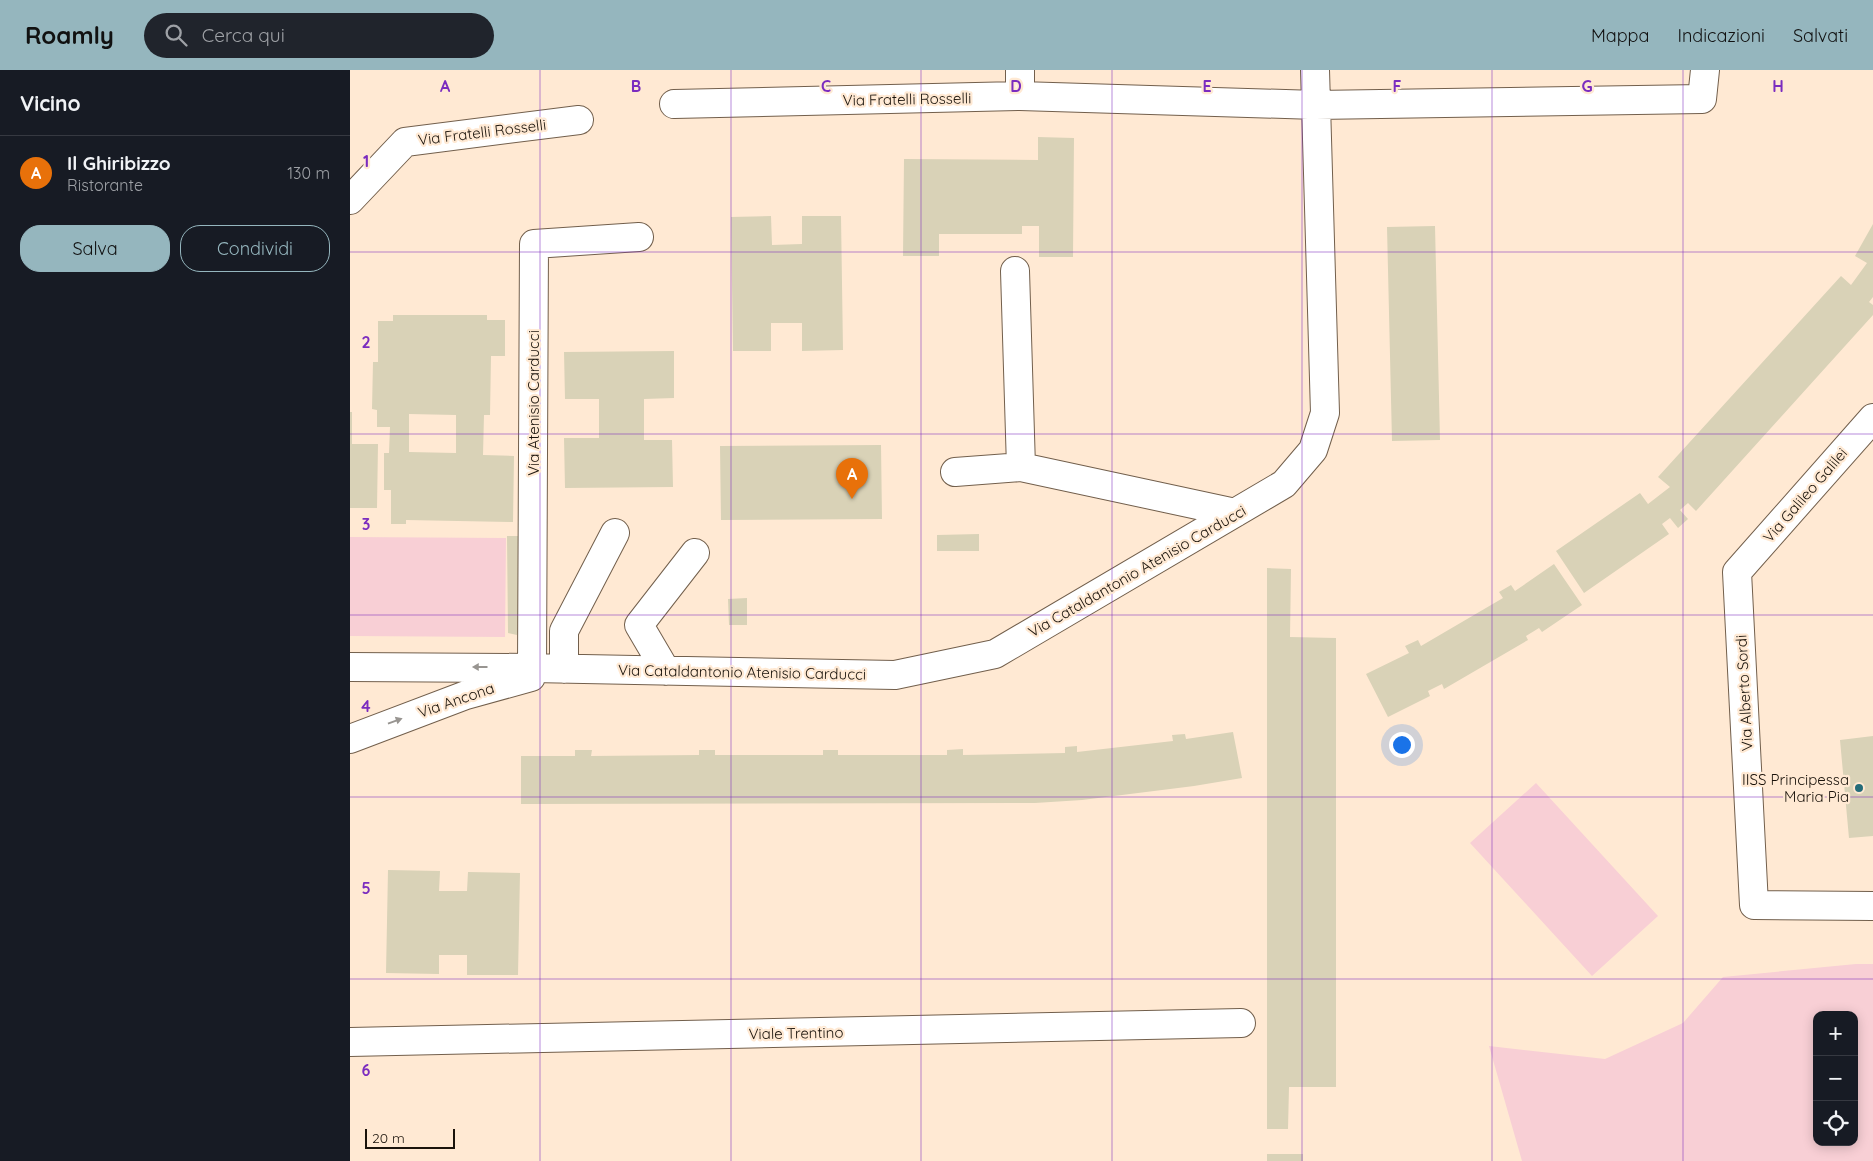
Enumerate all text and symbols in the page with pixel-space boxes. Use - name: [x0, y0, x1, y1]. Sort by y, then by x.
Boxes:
- search box: [144, 13, 494, 58]
- text: Roamly: [25, 20, 114, 50]
- icon: search: [162, 21, 190, 49]
- text: Cerca qui: [202, 23, 285, 47]
- text: Mappa: [1591, 24, 1649, 47]
- text: Indicazioni: [1677, 24, 1765, 47]
- text: Salvati: [1793, 24, 1848, 47]
- text: A: [440, 76, 451, 96]
- text: B: [631, 76, 641, 96]
- text: C: [821, 76, 831, 96]
- text: D: [1010, 76, 1022, 96]
- text: E: [1202, 76, 1212, 96]
- text: F: [1393, 76, 1402, 96]
- text: G: [1581, 76, 1593, 96]
- text: H: [1772, 76, 1784, 96]
- street label: Via Fratelli Rosselli: [842, 88, 972, 110]
- text: Vicino: [20, 90, 81, 116]
- street label: Via Fratelli Rosselli: [417, 115, 547, 149]
- text: Il Ghiribizzo: [67, 151, 171, 175]
- text: 1: [363, 151, 369, 171]
- text: A: [31, 163, 41, 183]
- text: 130 m: [287, 163, 330, 183]
- text: Ristorante: [67, 175, 143, 195]
- button: Salva: [20, 225, 170, 272]
- button: Condividi: [180, 225, 330, 272]
- street label: Via Atenisio Carducci: [524, 330, 543, 476]
- text: 2: [361, 332, 371, 352]
- street label: Via Galileo Galilei: [1759, 444, 1851, 546]
- pin: A: [836, 458, 868, 499]
- street label: Via Cataldantonio Atenisio Carducci: [1025, 501, 1249, 641]
- text: 3: [362, 514, 370, 534]
- street label: Via Alberto Sordi: [1731, 634, 1757, 752]
- street label: Via Cataldantonio Atenisio Carducci: [618, 660, 866, 684]
- one-way arrow: [472, 663, 488, 671]
- street label: Via Ancona: [415, 678, 497, 722]
- text: 4: [361, 696, 371, 716]
- one-way arrow: [388, 717, 403, 725]
- your location: [1389, 732, 1415, 758]
- place label: IISS Principessa Maria Pia: [1742, 770, 1849, 806]
- marker: IISS Principessa Maria Pia: [1853, 782, 1865, 794]
- text: 5: [361, 878, 371, 898]
- map controls: [1813, 1011, 1858, 1146]
- button: +: [1813, 1011, 1858, 1056]
- street label: Viale Trentino: [748, 1023, 844, 1043]
- button: −: [1813, 1056, 1858, 1101]
- text: 6: [362, 1060, 371, 1080]
- button: locate: [1813, 1101, 1858, 1146]
- scale bar: [365, 1126, 455, 1149]
- text: 20 m: [372, 1129, 405, 1147]

